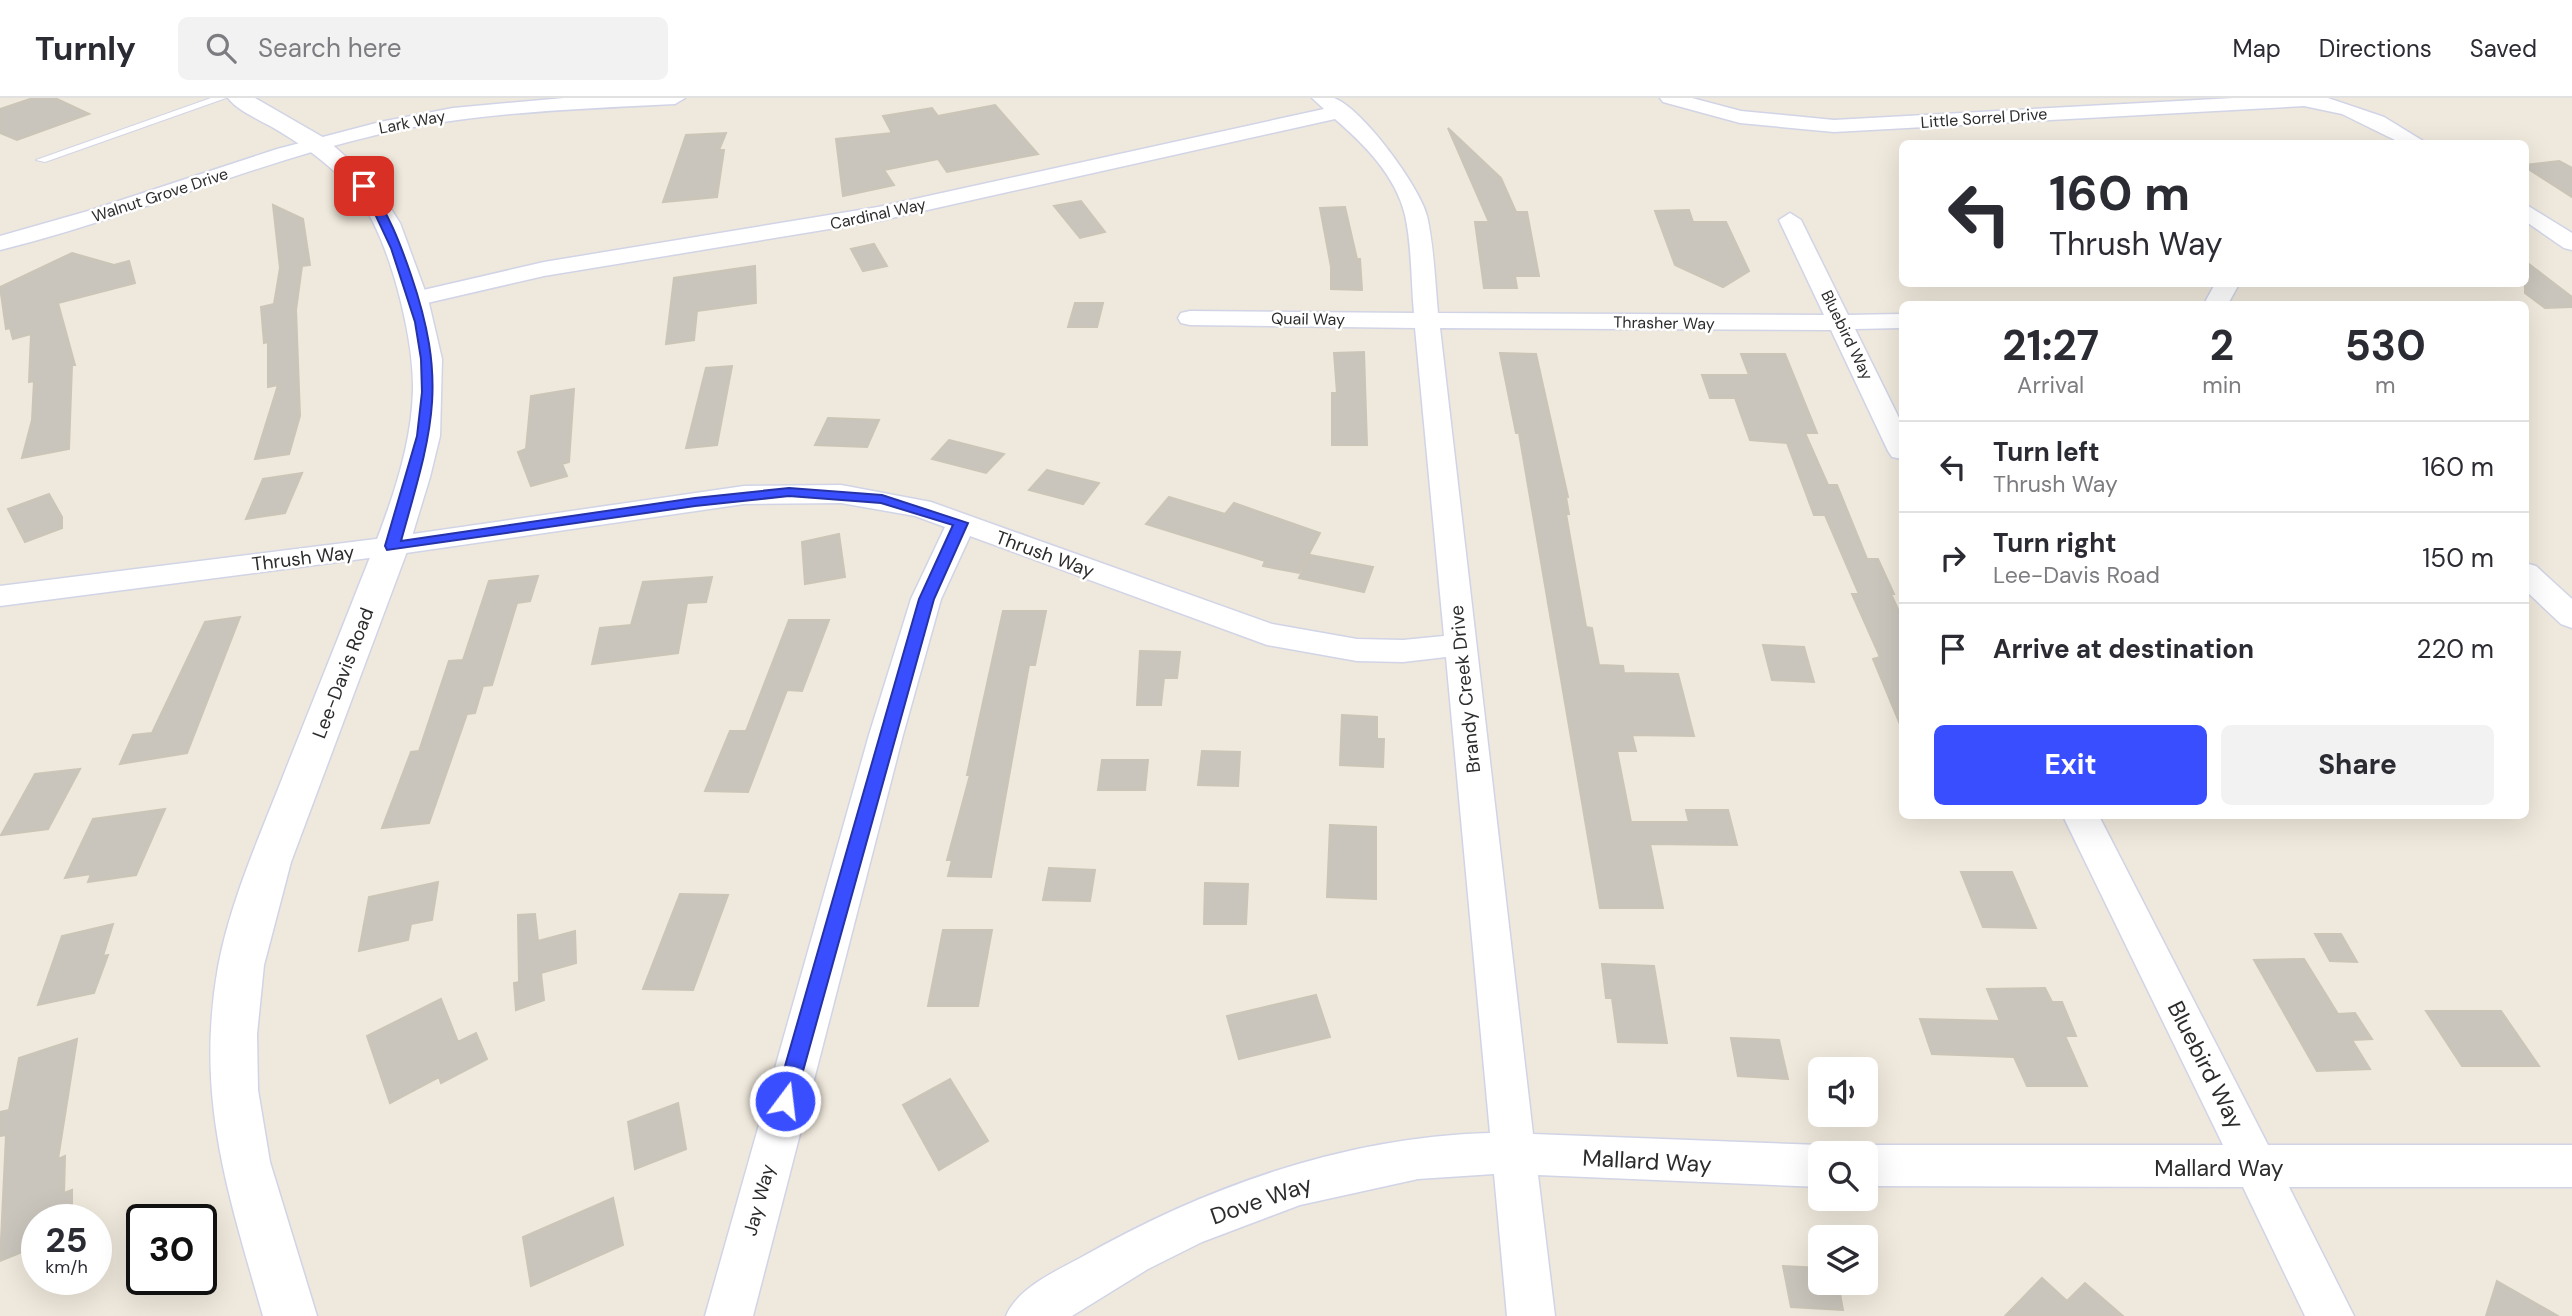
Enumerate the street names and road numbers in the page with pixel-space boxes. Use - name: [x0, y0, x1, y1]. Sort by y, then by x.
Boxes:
- street label: Little Sorrel Drive: [1920, 103, 2048, 133]
- street label: Lark Way: [377, 105, 447, 139]
- street label: Walnut Grove Drive: [89, 163, 231, 227]
- street label: Cardinal Way: [828, 194, 928, 234]
- street label: Bluebird Way: [1816, 287, 1878, 383]
- street label: Quail Way: [1271, 308, 1345, 330]
- street label: Thrasher Way: [1613, 312, 1715, 334]
- street label: Thrush Way: [992, 525, 1098, 584]
- street label: Thrush Way: [250, 539, 356, 577]
- street label: Lee-Davis Road: [307, 604, 379, 742]
- street label: Brandy Creek Drive: [1444, 604, 1486, 774]
- street label: Bluebird Way: [2161, 996, 2251, 1134]
- street label: Mallard Way: [1582, 1143, 1713, 1179]
- street label: Mallard Way: [2154, 1153, 2284, 1183]
- street label: Jay Way: [737, 1161, 781, 1239]
- street label: Dove Way: [1206, 1169, 1316, 1231]

